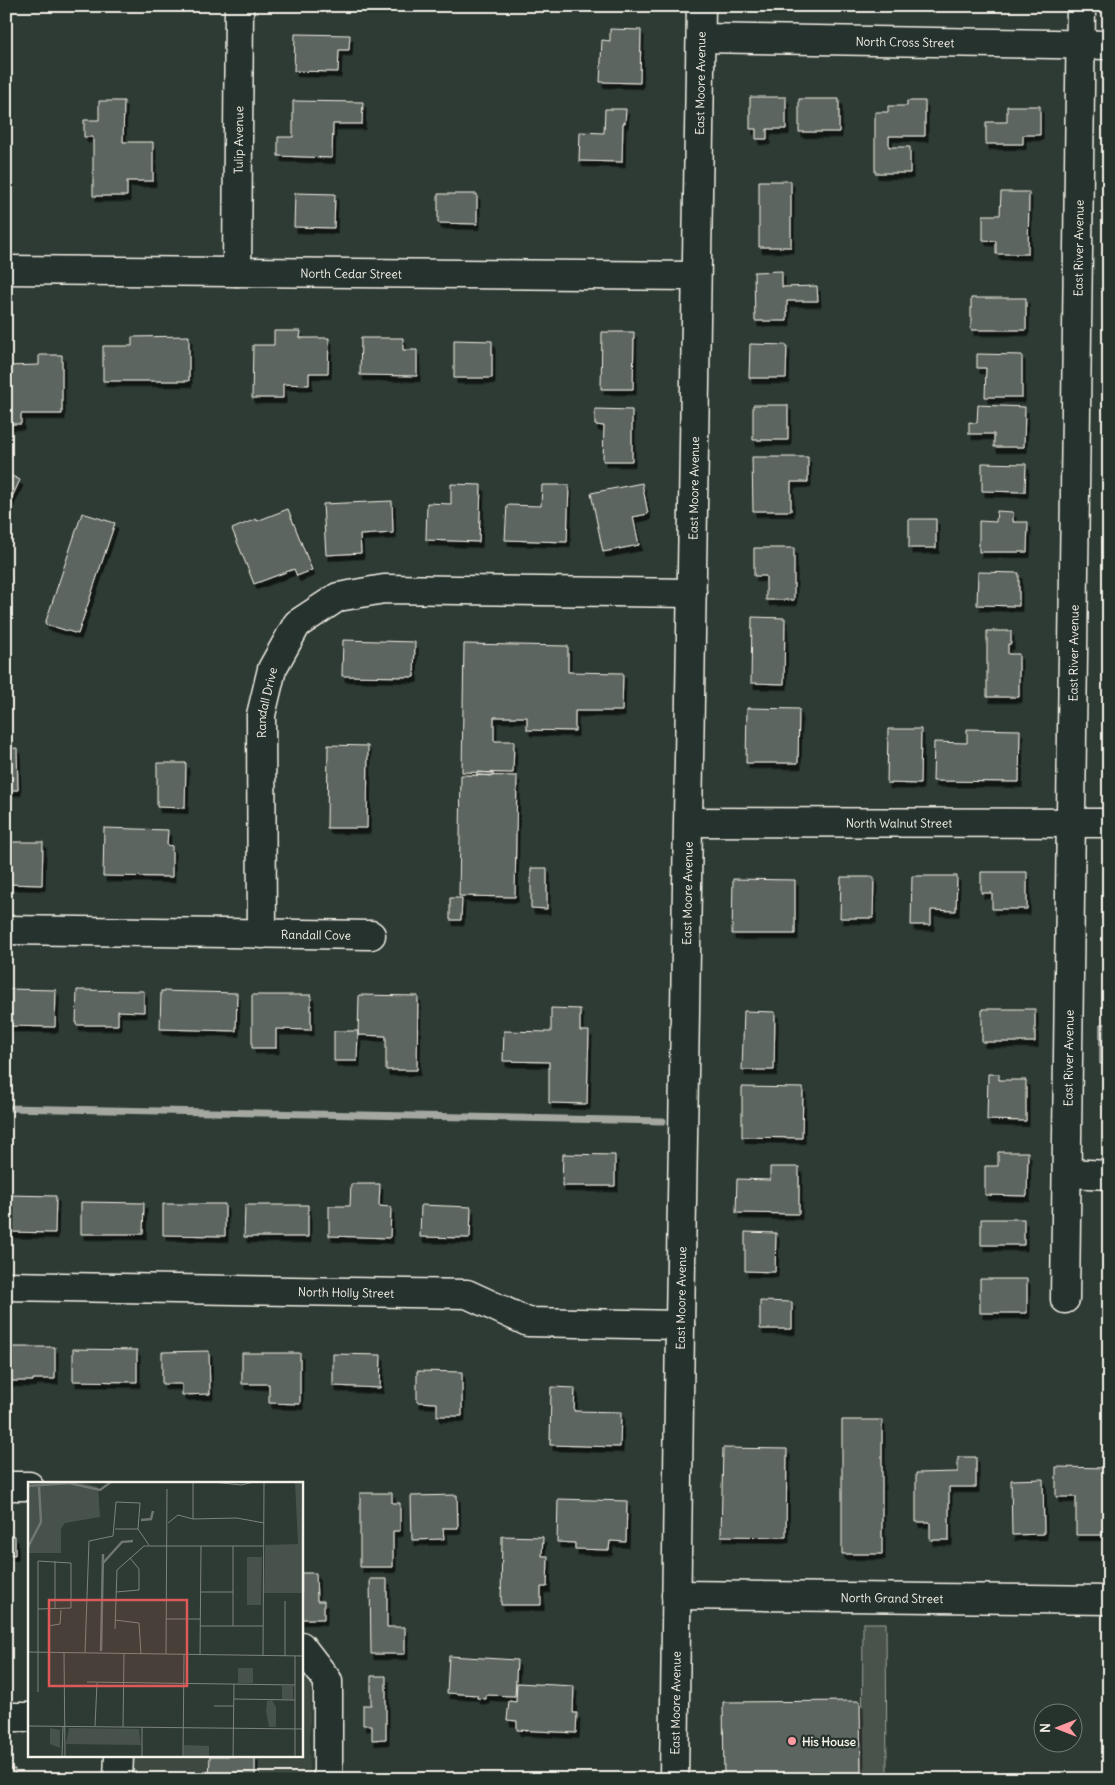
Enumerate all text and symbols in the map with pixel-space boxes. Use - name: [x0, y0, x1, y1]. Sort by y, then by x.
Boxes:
- street label: East Moore Avenue: [691, 31, 708, 135]
- street label: North Cross Street: [855, 33, 955, 50]
- street label: Tulip Avenue: [230, 106, 246, 174]
- street label: East River Avenue: [1070, 200, 1086, 297]
- street label: North Cedar Street: [300, 265, 402, 281]
- street label: East Moore Avenue: [685, 436, 702, 540]
- street label: East River Avenue: [1065, 605, 1081, 702]
- street label: Randall Drive: [253, 666, 280, 738]
- street label: North Walnut Street: [846, 815, 952, 830]
- street label: East Moore Avenue: [679, 841, 695, 945]
- street label: Randall Cove: [281, 926, 351, 942]
- street label: East River Avenue: [1060, 1010, 1076, 1106]
- street label: East Moore Avenue: [672, 1246, 689, 1350]
- street label: North Holly Street: [298, 1284, 394, 1300]
- inset map: [28, 1482, 302, 1758]
- street label: North Grand Street: [840, 1589, 944, 1606]
- street label: East Moore Avenue: [667, 1651, 683, 1755]
- north arrow: [1032, 1702, 1082, 1752]
- text: N: [1036, 1723, 1054, 1733]
- place label: His House: [802, 1734, 856, 1749]
- marker: His House: [786, 1735, 798, 1747]

